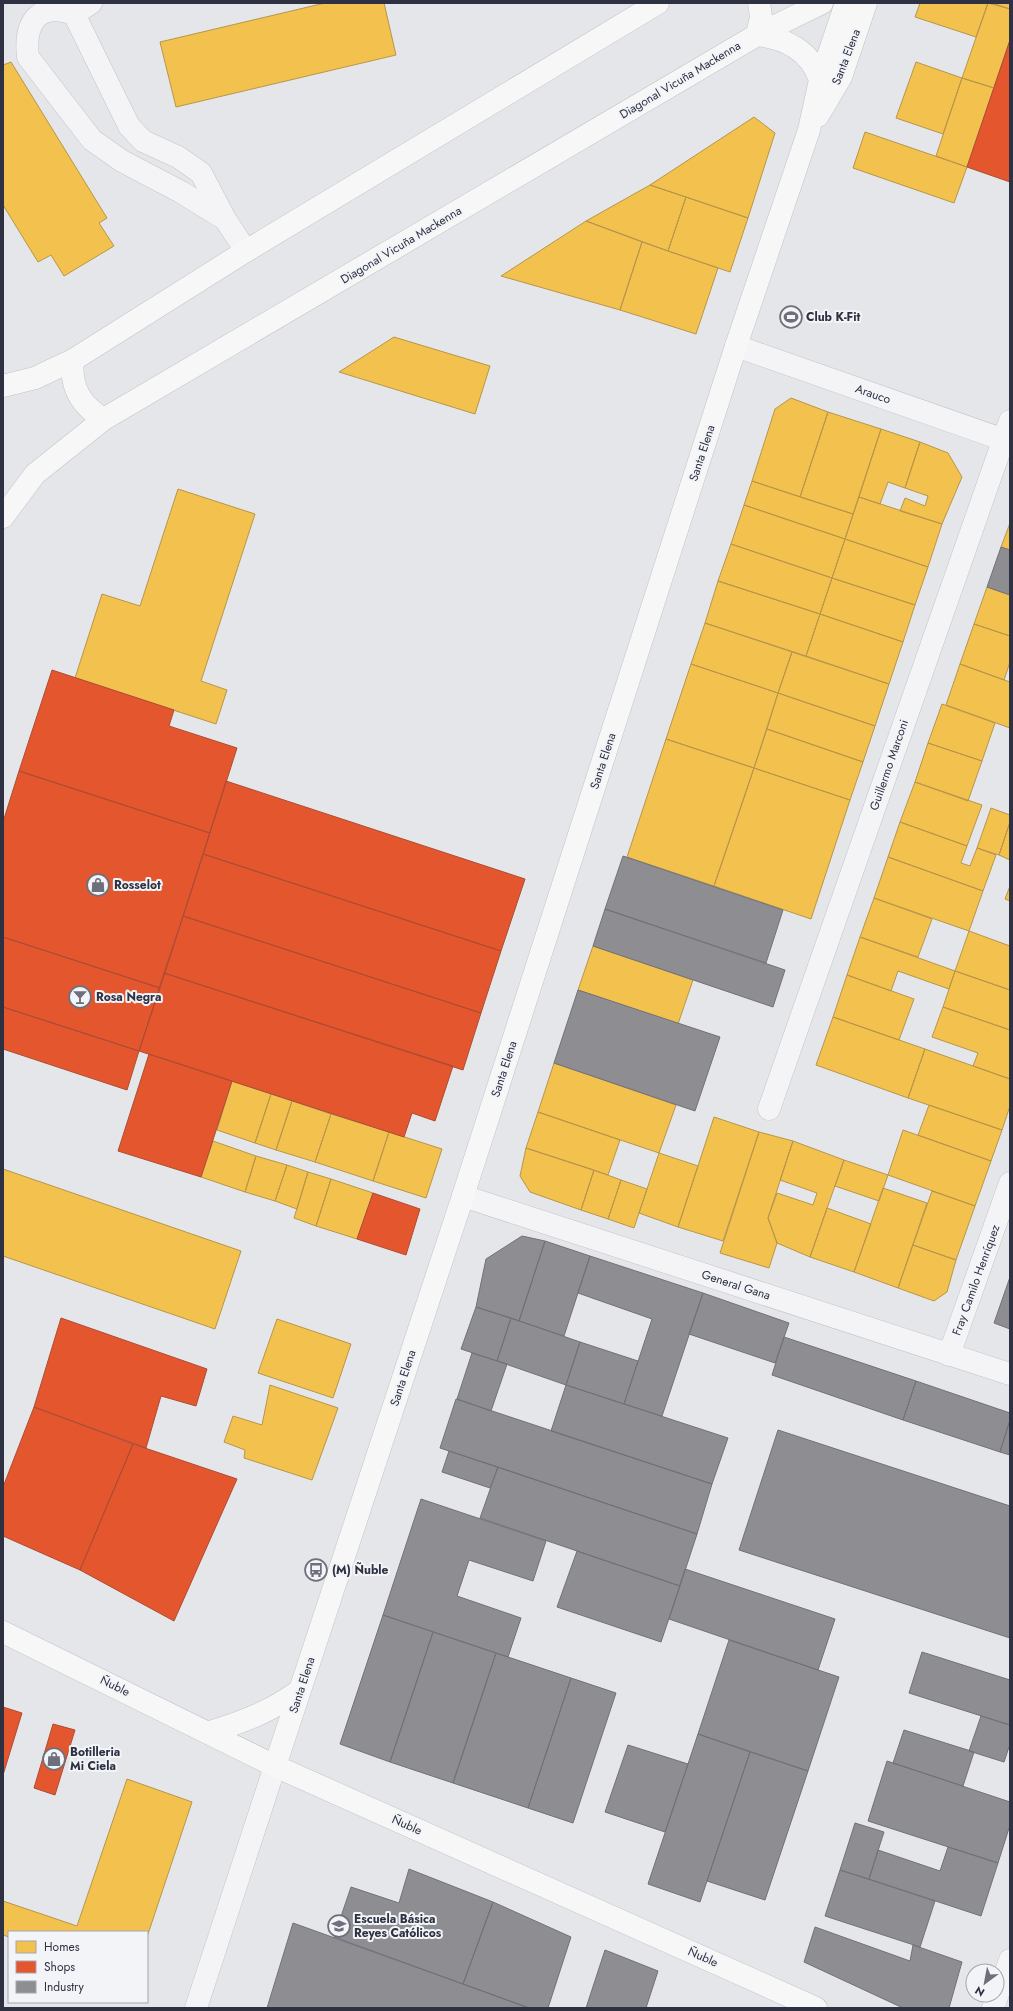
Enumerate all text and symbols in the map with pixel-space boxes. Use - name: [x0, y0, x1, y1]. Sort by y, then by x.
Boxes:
- street label: Santa Elena: [827, 26, 865, 88]
- street label: Diagonal Vicuña Mackenna: [616, 37, 744, 123]
- street label: Diagonal Vicuña Mackenna: [337, 202, 465, 288]
- sports icon: Club K-Fit: [778, 304, 804, 330]
- place label: Club K-Fit: [806, 308, 861, 326]
- street label: Arauco: [853, 380, 894, 409]
- street label: Santa Elena: [684, 422, 720, 484]
- street label: Guillermo Marconi: [865, 717, 913, 813]
- street label: Santa Elena: [585, 730, 621, 792]
- shop icon: Rosselot: [85, 872, 111, 898]
- place label: Rosselot: [114, 876, 161, 894]
- bar icon: Rosa Negra: [67, 984, 93, 1010]
- place label: Rosa Negra: [96, 988, 162, 1006]
- street label: Santa Elena: [486, 1038, 522, 1100]
- street label: Fray Camilo Henríquez: [948, 1222, 1005, 1338]
- street label: General Gana: [699, 1265, 773, 1305]
- street label: Santa Elena: [385, 1347, 421, 1409]
- bus stop icon: (M) Ñuble: [303, 1557, 329, 1583]
- place label: (M) Ñuble: [332, 1561, 389, 1579]
- street label: Santa Elena: [284, 1654, 320, 1716]
- street label: Ñuble: [97, 1671, 133, 1701]
- place label: Botilleria Mi Ciela: [70, 1743, 120, 1775]
- shop icon: Botilleria Mi Ciela: [41, 1746, 67, 1772]
- street label: Ñuble: [389, 1810, 425, 1840]
- place label: Escuela Básica Reyes Católicos: [354, 1910, 442, 1942]
- school or university icon: Escuela Básica Reyes Católicos: [326, 1913, 352, 1939]
- legend: [8, 1931, 148, 2003]
- text: Homes: [44, 1938, 80, 1956]
- street label: Ñuble: [685, 1942, 721, 1972]
- text: Shops: [44, 1958, 75, 1976]
- north arrow: [965, 1963, 1005, 2003]
- text: Industry: [44, 1978, 85, 1996]
- text: N: [972, 1982, 988, 2001]

